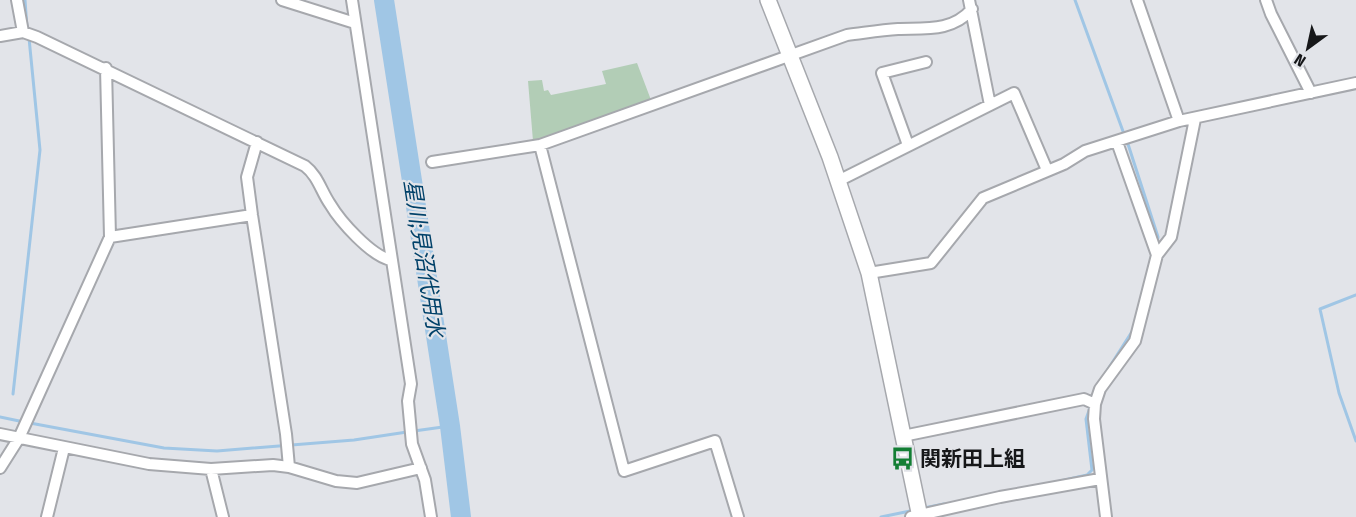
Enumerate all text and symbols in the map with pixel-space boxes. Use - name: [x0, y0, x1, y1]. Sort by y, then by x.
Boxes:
- north arrow: [1278, 18, 1338, 78]
- text: N: [1291, 50, 1309, 71]
- water label: 星川;見沼代用水: [398, 177, 450, 341]
- bus stop icon: 関新田上組: [889, 446, 915, 472]
- place label: 関新田上組: [920, 446, 1025, 472]

